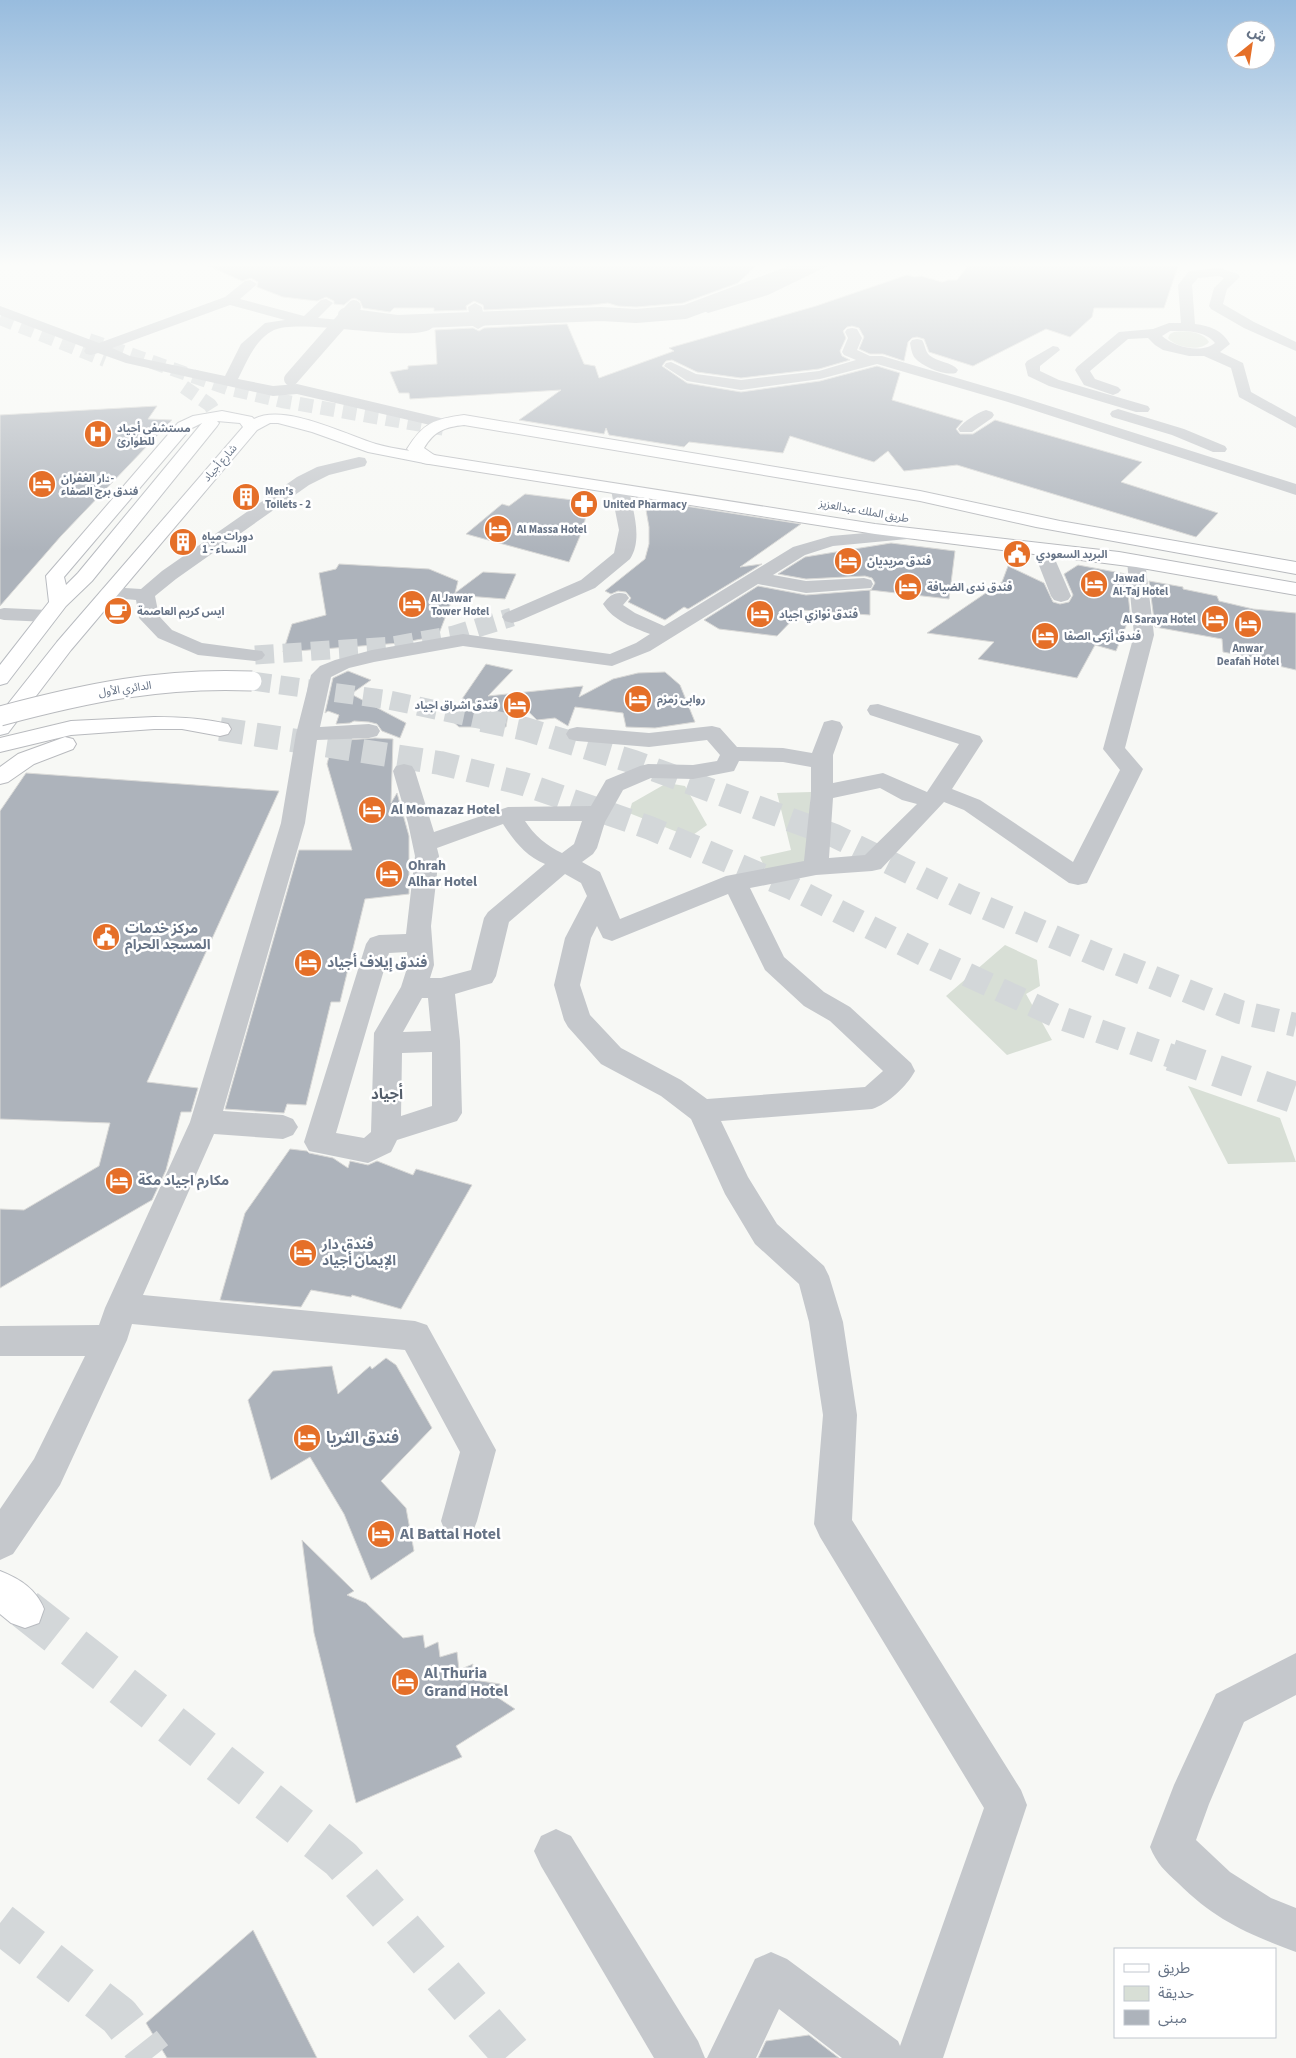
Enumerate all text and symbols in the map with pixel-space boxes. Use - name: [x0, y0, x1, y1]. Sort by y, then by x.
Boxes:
- north arrow: [1226, 20, 1276, 70]
- text: ش: [1244, 21, 1270, 48]
- hospital icon: مستشفى أجياد للطوارئ: [83, 419, 113, 449]
- place label: مستشفى أجياد للطوارئ: [117, 421, 191, 449]
- street label: شارع أجياد: [199, 441, 241, 485]
- hotel icon: دار الغفران- فندق برج الصفاء: [27, 469, 57, 499]
- place label: دار الغفران- فندق برج الصفاء: [61, 471, 139, 499]
- building icon: Men's Toilets - 2: [231, 482, 261, 512]
- place label: Men's Toilets - 2: [265, 484, 311, 512]
- pharmacy icon: United Pharmacy: [569, 489, 599, 519]
- street label: طريق الملك عبدالعزيز: [817, 496, 910, 526]
- place label: United Pharmacy: [603, 497, 687, 512]
- hotel icon: Al Massa Hotel: [483, 514, 513, 544]
- place label: Al Massa Hotel: [516, 522, 588, 537]
- building icon: دورات مياه النساء - 1: [168, 527, 198, 557]
- place label: دورات مياه النساء - 1: [202, 529, 254, 557]
- public building icon: البريد السعودي: [1002, 539, 1032, 569]
- hotel icon: فندق مريديان: [833, 546, 863, 576]
- place label: البريد السعودي: [1036, 547, 1108, 563]
- place label: فندق مريديان: [867, 554, 932, 569]
- hotel icon: Jawad Al-Taj Hotel: [1079, 569, 1109, 599]
- place label: Jawad Al-Taj Hotel: [1112, 571, 1169, 599]
- hotel icon: فندق ندى الضيافة: [893, 572, 923, 602]
- place label: فندق ندى الضيافة: [927, 580, 1013, 595]
- hotel icon: Al Jawar Tower Hotel: [397, 589, 427, 619]
- place label: Al Jawar Tower Hotel: [430, 591, 490, 619]
- cafe icon: ايس كريم العاصمة: [103, 596, 133, 626]
- hotel icon: فندق نوازي اجياد: [745, 599, 775, 629]
- place label: ايس كريم العاصمة: [137, 604, 225, 620]
- hotel icon: Al Saraya Hotel: [1200, 604, 1230, 634]
- place label: فندق نوازي اجياد: [779, 607, 858, 623]
- hotel icon: Anwar Deafah Hotel: [1233, 609, 1263, 639]
- place label: Al Saraya Hotel: [1122, 612, 1197, 627]
- hotel icon: فندق أزكى الصفا: [1030, 621, 1060, 651]
- place label: فندق أزكى الصفا: [1064, 629, 1142, 644]
- place label: Anwar Deafah Hotel: [1217, 641, 1280, 669]
- street label: الدائري الأول: [98, 678, 153, 702]
- hotel icon: روابی زمزم: [623, 684, 653, 714]
- hotel icon: فندق اشراق اجياد: [502, 690, 532, 720]
- place label: روابی زمزم: [657, 692, 705, 708]
- place label: فندق اشراق اجياد: [414, 698, 498, 713]
- hotel icon: Al Momazaz Hotel: [357, 795, 387, 825]
- place label: Al Momazaz Hotel: [390, 800, 500, 820]
- place label: Ohrah Alhar Hotel: [407, 856, 477, 892]
- hotel icon: Ohrah Alhar Hotel: [374, 859, 404, 889]
- place label: مركز خدمات المسجد الحرام: [125, 919, 211, 955]
- public building icon: مركز خدمات المسجد الحرام: [91, 922, 121, 952]
- hotel icon: فندق إيلاف أجياد: [293, 948, 323, 978]
- place label: فندق إيلاف أجياد: [327, 953, 427, 973]
- district label: أجياد: [371, 1083, 403, 1105]
- hotel icon: مكارم اجياد مكة: [104, 1166, 134, 1196]
- place label: مكارم اجياد مكة: [138, 1171, 229, 1191]
- place label: فندق دار الإيمان أجياد: [321, 1235, 396, 1271]
- hotel icon: فندق دار الإيمان أجياد: [288, 1238, 318, 1268]
- hotel icon: فندق الثريا: [292, 1423, 322, 1453]
- place label: فندق الثريا: [326, 1427, 399, 1449]
- hotel icon: Al Battal Hotel: [366, 1519, 396, 1549]
- place label: Al Battal Hotel: [399, 1523, 501, 1545]
- place label: Al Thuria Grand Hotel: [423, 1662, 508, 1702]
- hotel icon: Al Thuria Grand Hotel: [390, 1667, 420, 1697]
- legend: [1114, 1948, 1276, 2038]
- text: طريق: [1158, 1958, 1190, 1979]
- text: حديقة: [1158, 1983, 1194, 2004]
- text: مبنى: [1158, 2008, 1187, 2029]

